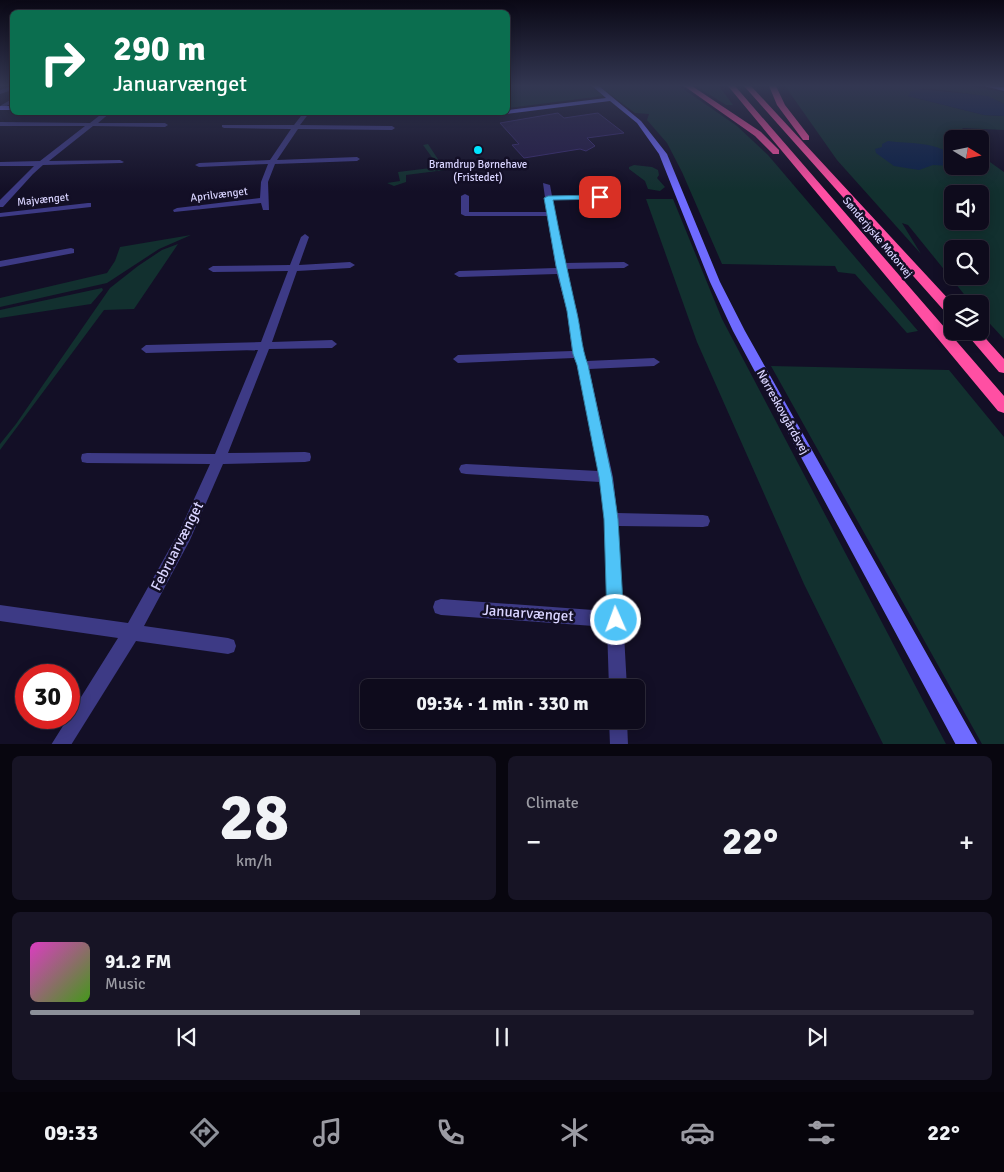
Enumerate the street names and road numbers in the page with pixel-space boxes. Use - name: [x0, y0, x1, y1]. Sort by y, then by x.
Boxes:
- street label: Aprilvænget: [190, 185, 249, 204]
- street label: Majvænget: [16, 190, 70, 209]
- street label: Sønderjyske Motorvej: [840, 194, 915, 280]
- street label: Nørreskovgårdsvej: [753, 367, 812, 457]
- street label: Februarvænget: [147, 498, 207, 594]
- street label: Januarvænget: [482, 601, 574, 625]

